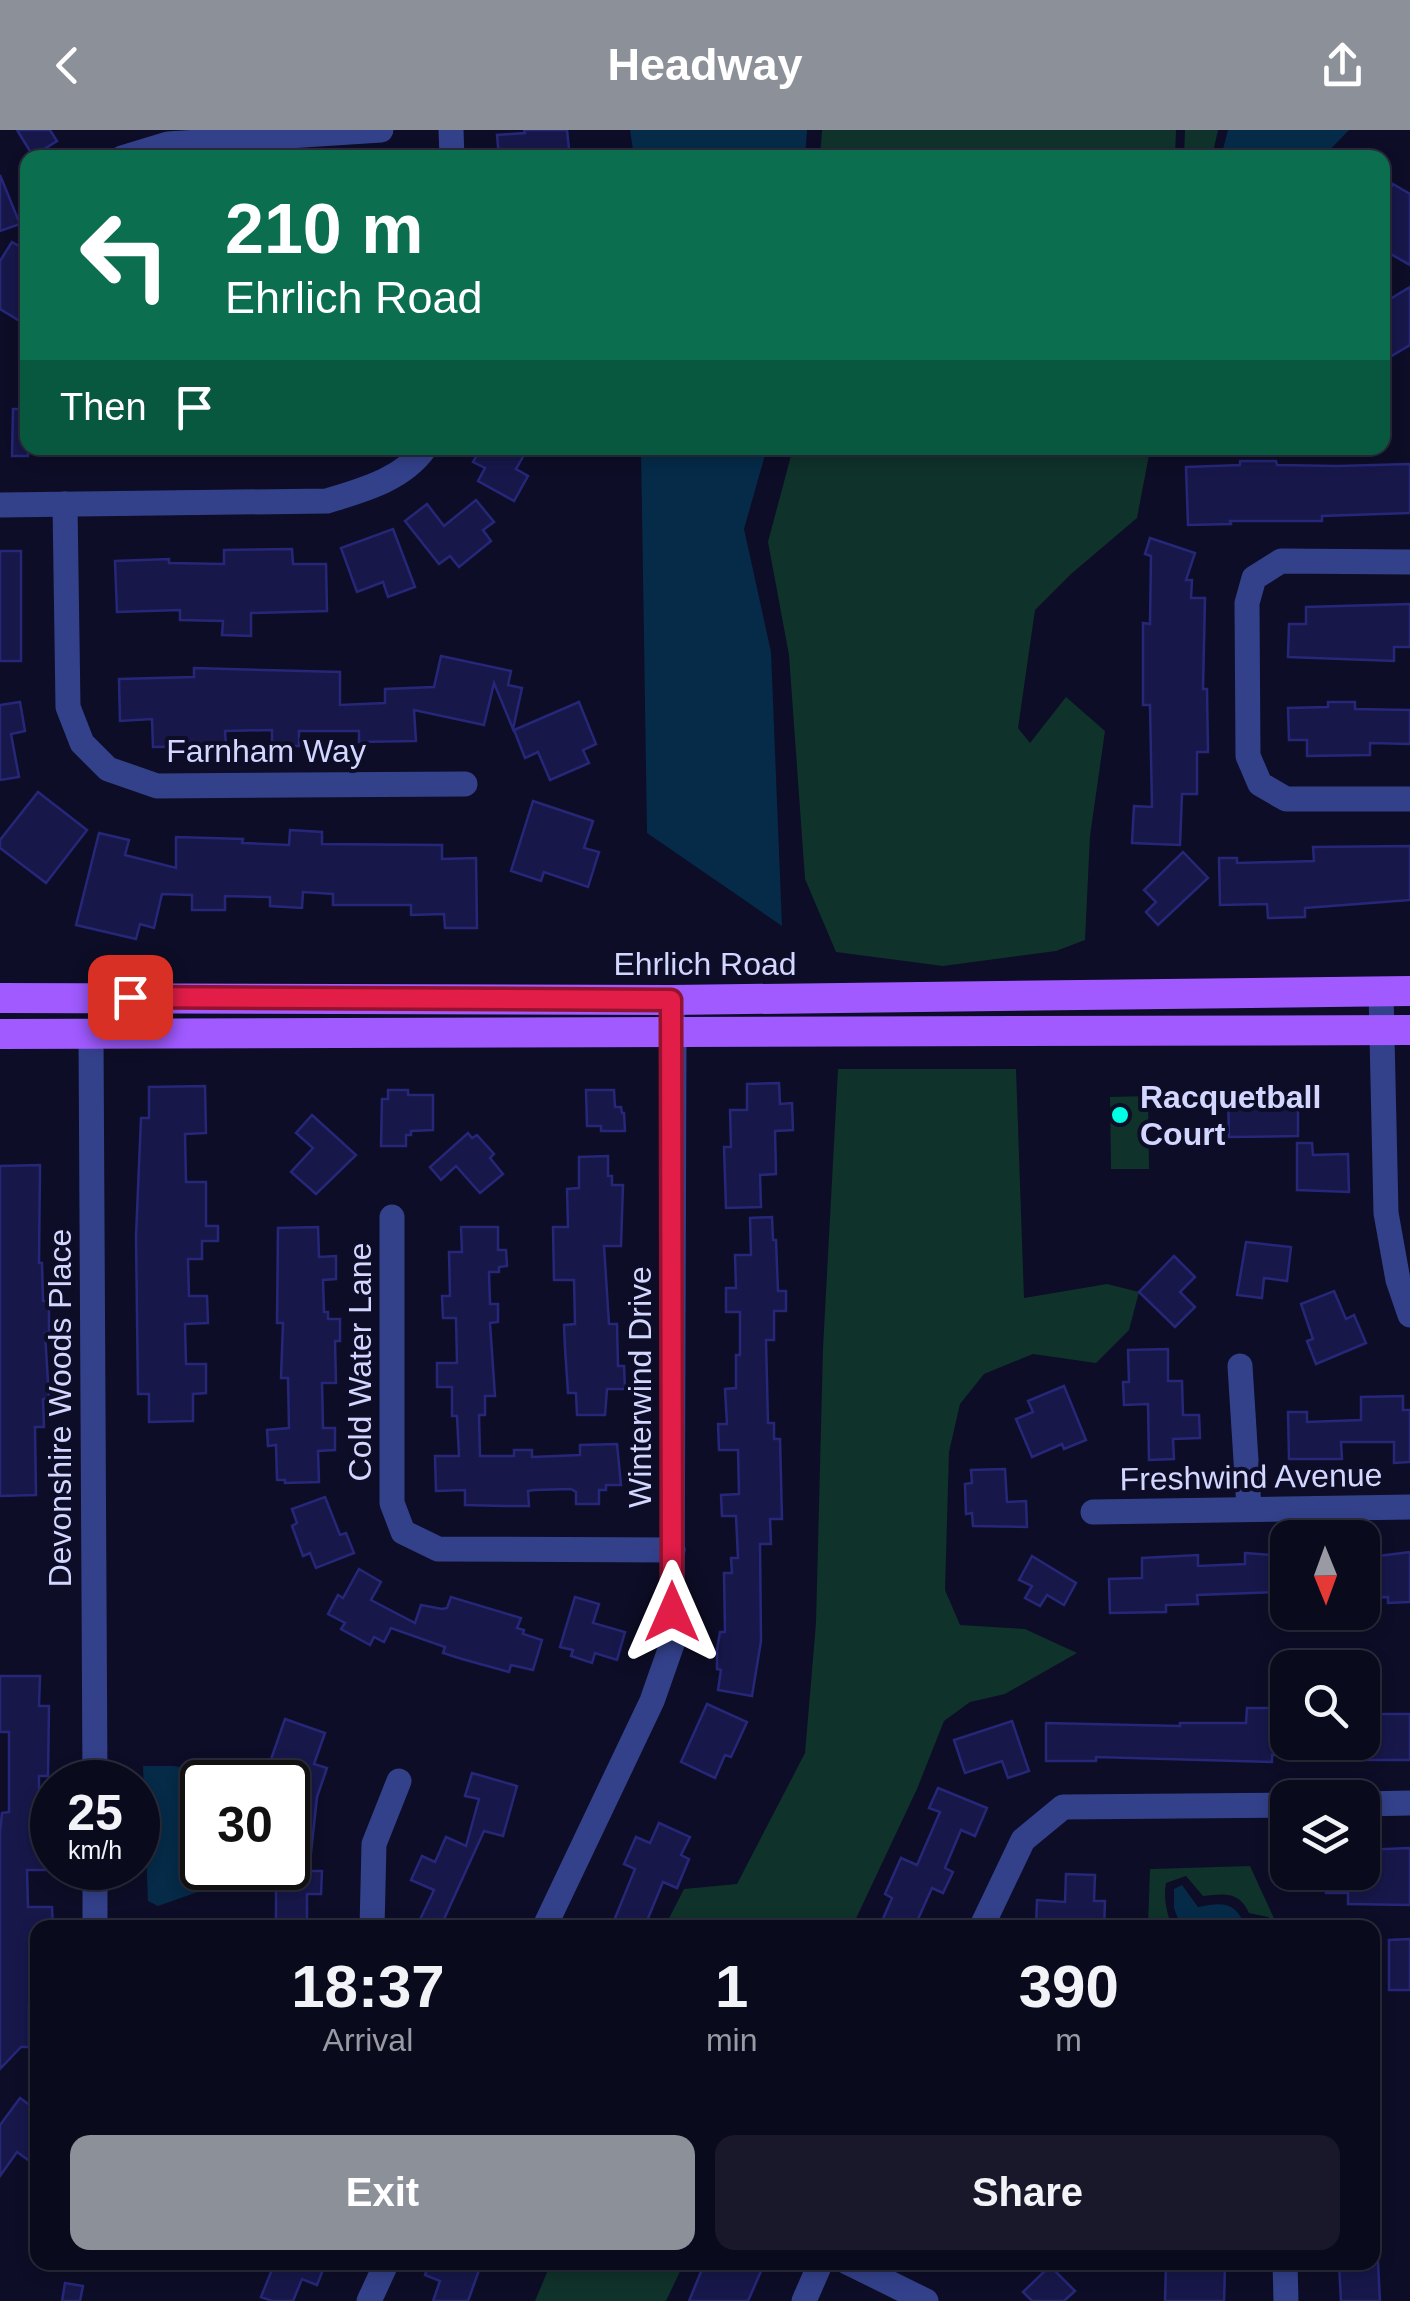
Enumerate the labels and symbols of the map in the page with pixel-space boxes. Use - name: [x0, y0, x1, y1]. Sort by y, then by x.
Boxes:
- street label: Farnham Way: [166, 733, 366, 769]
- street label: Ehrlich Road: [613, 946, 797, 982]
- pin: [88, 955, 173, 1040]
- place label: Racquetball Court: [1140, 1079, 1321, 1152]
- marker: Racquetball Court: [1109, 1104, 1131, 1126]
- street label: Devonshire Woods Place: [42, 1229, 78, 1587]
- street label: Cold Water Lane: [342, 1243, 378, 1481]
- street label: Winterwind Drive: [622, 1266, 658, 1508]
- street label: Freshwind Avenue: [1119, 1457, 1383, 1497]
- north arrow: [1270, 1520, 1380, 1630]
- position arrow: [620, 1560, 724, 1664]
- speed limit sign: 30: [180, 1760, 310, 1890]

